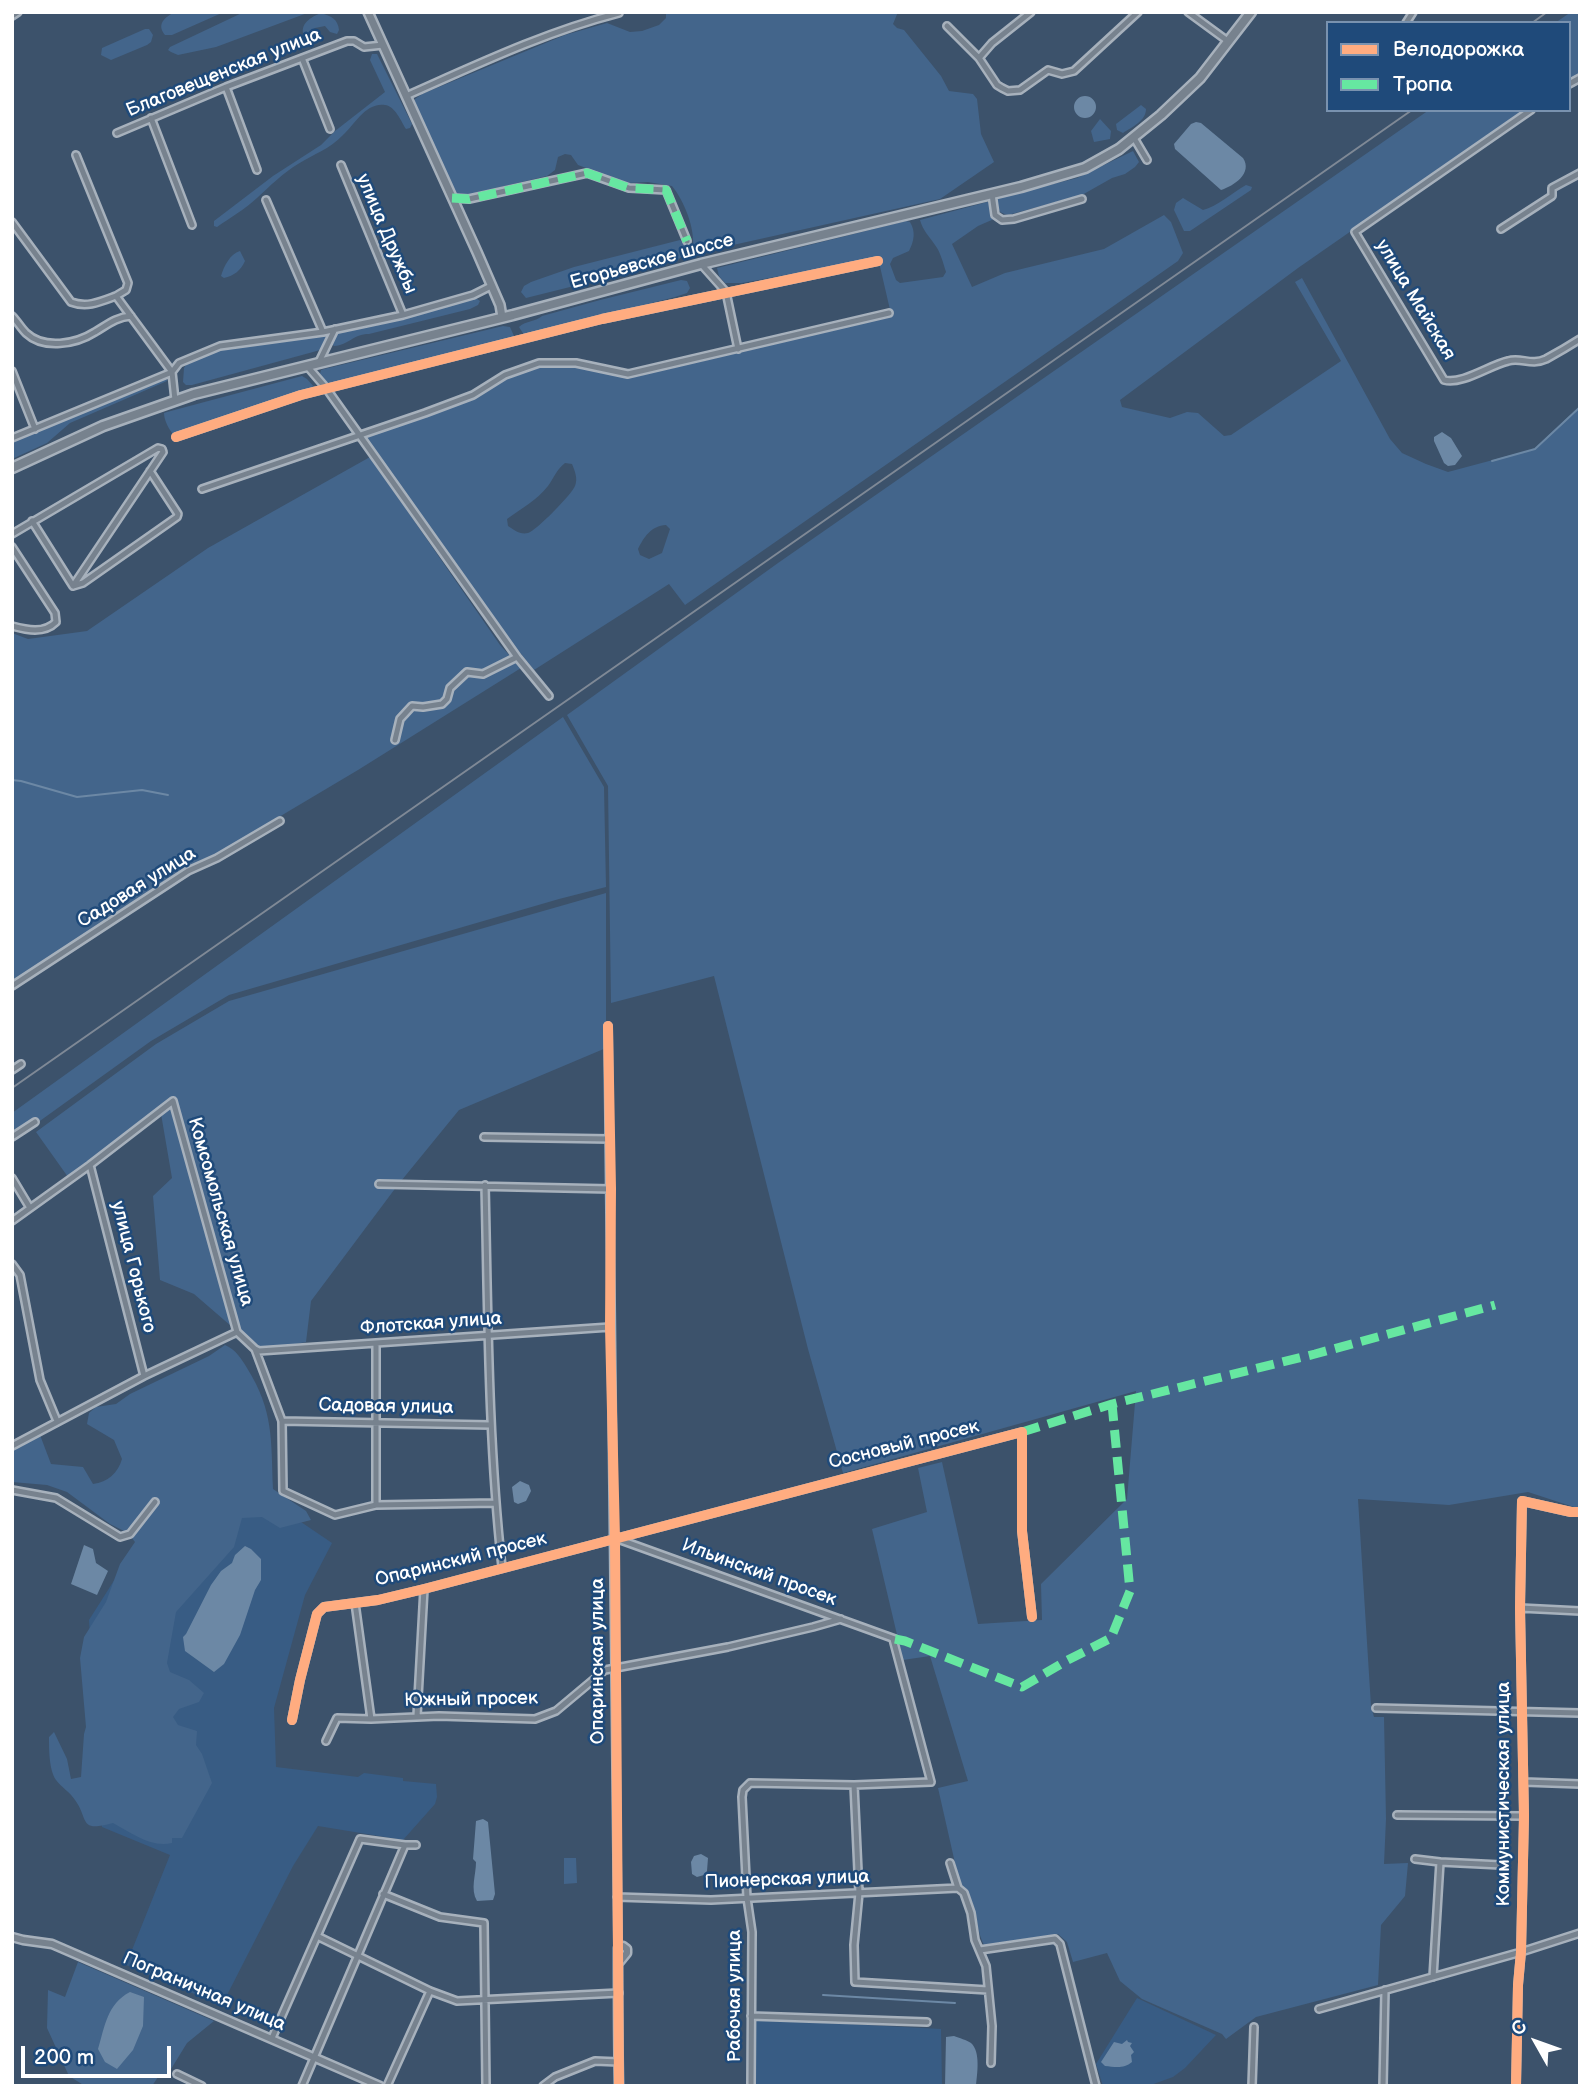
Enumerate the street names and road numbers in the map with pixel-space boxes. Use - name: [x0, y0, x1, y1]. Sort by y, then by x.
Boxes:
- street label: Благовещенская улица: [123, 23, 325, 123]
- street label: улица Дружбы: [351, 171, 421, 297]
- street label: Егорьевское шоссе: [568, 229, 736, 295]
- street label: улица Майская: [1370, 236, 1460, 364]
- street label: Садовая улица: [74, 843, 200, 933]
- street label: Комсомольская улица: [182, 1115, 258, 1309]
- street label: улица Горького: [106, 1199, 160, 1335]
- street label: Флотская улица: [359, 1308, 503, 1340]
- street label: Садовая улица: [318, 1394, 454, 1420]
- street label: Сосновый просек: [827, 1415, 981, 1475]
- street label: Опаринский просек: [373, 1528, 549, 1592]
- street label: Ильинский просек: [678, 1534, 840, 1612]
- street label: Опаринская улица: [587, 1578, 609, 1744]
- street label: Коммунистическая улица: [1493, 1681, 1515, 1907]
- street label: Южный просек: [404, 1687, 538, 1713]
- street label: Пионерская улица: [704, 1866, 870, 1894]
- street label: Рабочая улица: [724, 1930, 746, 2062]
- street label: Пограничная улица: [119, 1947, 289, 2037]

